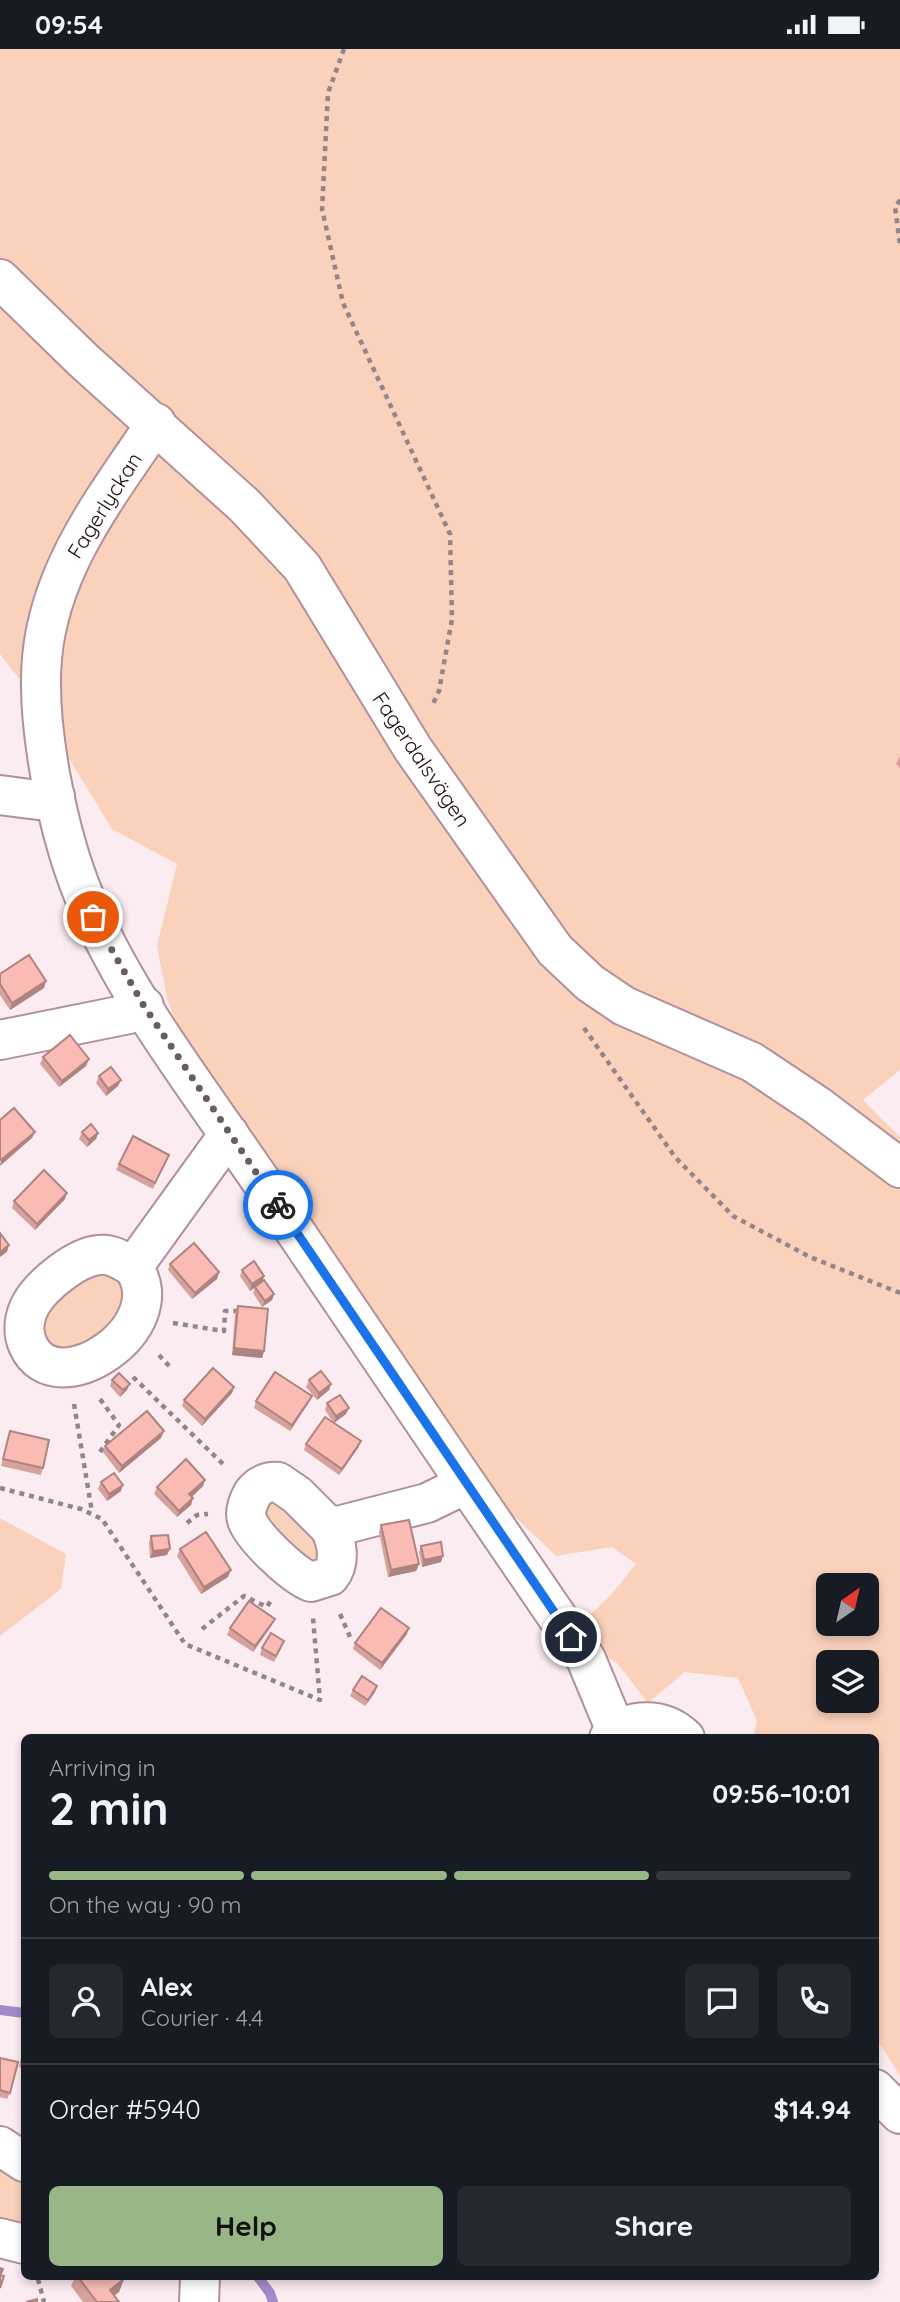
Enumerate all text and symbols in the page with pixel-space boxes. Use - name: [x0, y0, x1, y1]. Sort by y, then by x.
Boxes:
- text: 09:54: [35, 8, 103, 41]
- street label: Fagerlyckan: [61, 447, 147, 563]
- street label: Fagerdalsvägen: [367, 687, 477, 831]
- pin: [63, 887, 123, 947]
- icon: bag: [74, 898, 112, 936]
- courier: [243, 1170, 313, 1240]
- icon: bike: [259, 1186, 297, 1224]
- north arrow: [816, 1573, 878, 1636]
- map controls: [816, 1573, 879, 1713]
- pin: [541, 1607, 601, 1667]
- icon: home: [552, 1618, 590, 1656]
- button: layers: [816, 1650, 879, 1713]
- text: Arriving in: [49, 1753, 156, 1782]
- text: 09:56–10:01: [712, 1777, 851, 1810]
- text: 2 min: [49, 1779, 169, 1837]
- text: On the way · 90 m: [49, 1890, 242, 1919]
- button: person: [49, 1964, 123, 2038]
- button: chat: [685, 1964, 759, 2038]
- button: phone: [777, 1964, 851, 2038]
- text: Alex: [141, 1970, 192, 2003]
- text: Courier · 4.4: [141, 2003, 263, 2032]
- text: Order #5940: [49, 2093, 201, 2126]
- text: $14.94: [774, 2093, 851, 2126]
- button: Help: [49, 2186, 443, 2266]
- button: Share: [457, 2186, 851, 2266]

